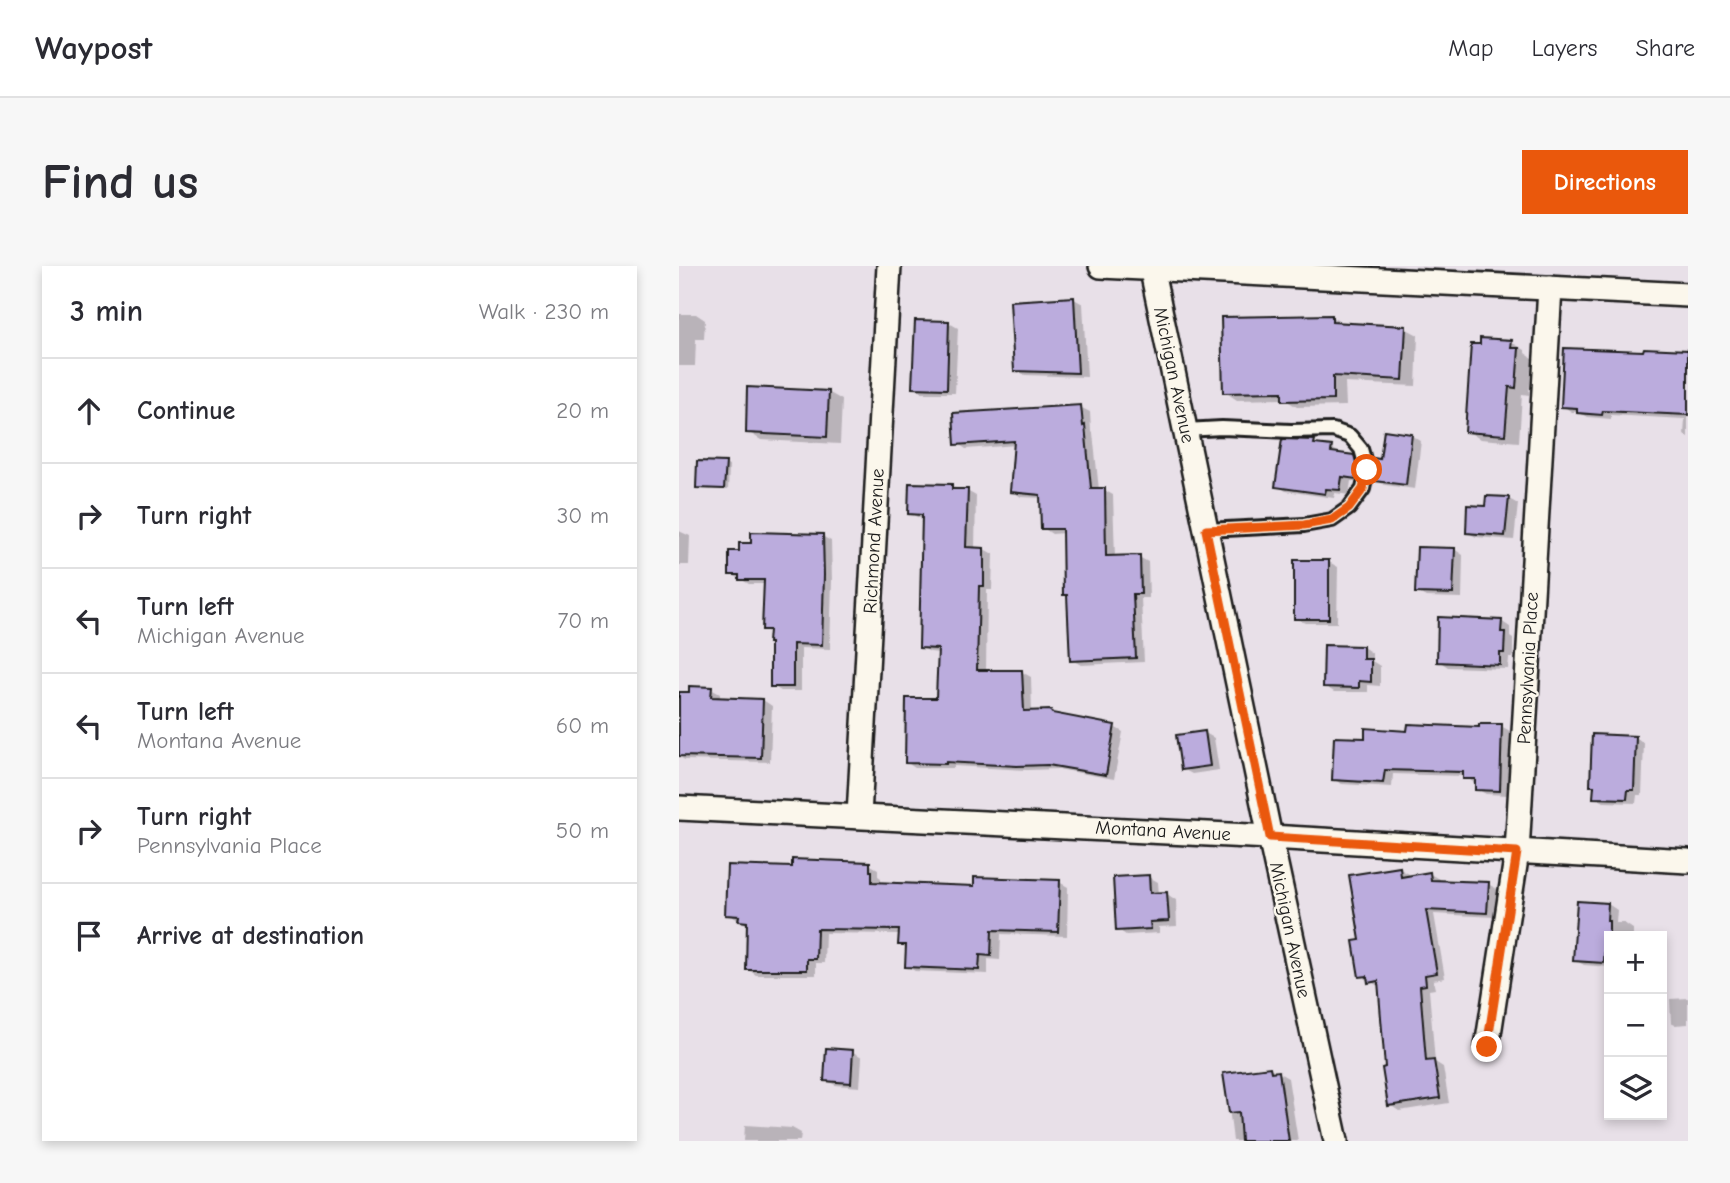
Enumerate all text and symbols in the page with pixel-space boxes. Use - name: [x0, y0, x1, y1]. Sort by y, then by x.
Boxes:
- text: Waypost: [35, 29, 152, 67]
- text: Map: [1448, 34, 1494, 62]
- text: Layers: [1532, 34, 1597, 62]
- text: Share: [1635, 34, 1695, 62]
- button: Directions: [1522, 150, 1688, 214]
- text: Find us: [42, 154, 198, 210]
- text: 3 min: [70, 294, 143, 329]
- text: Walk · 230 m: [479, 298, 609, 325]
- street label: Michigan Avenue: [1149, 305, 1199, 445]
- icon: ahead: [70, 392, 108, 430]
- text: Continue: [137, 396, 235, 426]
- text: 20 m: [556, 397, 609, 424]
- route start: [1351, 454, 1382, 485]
- street label: Richmond Avenue: [859, 468, 889, 614]
- icon: right: [70, 497, 108, 535]
- text: Turn right: [137, 501, 251, 531]
- text: 30 m: [557, 502, 609, 529]
- street label: Pennsylvania Place: [1513, 591, 1543, 745]
- text: Turn left: [137, 592, 234, 622]
- icon: left: [70, 602, 108, 640]
- text: 70 m: [557, 607, 609, 634]
- text: Michigan Avenue: [137, 622, 305, 649]
- text: Turn left: [137, 697, 234, 727]
- icon: left: [70, 707, 108, 745]
- text: 60 m: [556, 712, 609, 739]
- text: Montana Avenue: [137, 727, 301, 754]
- text: Turn right: [137, 802, 251, 832]
- icon: right: [70, 812, 108, 850]
- street label: Montana Avenue: [1095, 816, 1231, 846]
- text: 50 m: [556, 817, 609, 844]
- text: Pennsylvania Place: [137, 832, 322, 859]
- street label: Michigan Avenue: [1265, 860, 1315, 1000]
- icon: arrive: [70, 917, 108, 955]
- text: Arrive at destination: [137, 921, 364, 951]
- map controls: [1604, 931, 1667, 1120]
- button: +: [1604, 931, 1667, 994]
- button: −: [1604, 994, 1667, 1057]
- route end: [1471, 1031, 1502, 1062]
- button: layers: [1604, 1057, 1667, 1120]

